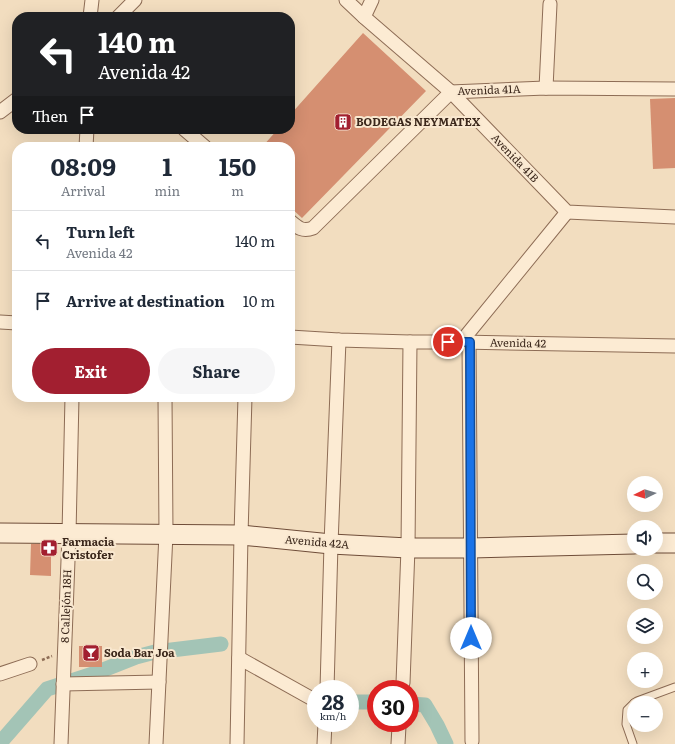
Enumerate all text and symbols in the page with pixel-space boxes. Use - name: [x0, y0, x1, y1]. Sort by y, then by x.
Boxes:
- text: 140 m: [98, 20, 176, 62]
- icon: left: [32, 28, 84, 80]
- text: Avenida 42: [98, 58, 190, 85]
- street label: Avenida 41A: [457, 80, 521, 98]
- text: Then: [32, 104, 68, 127]
- icon: arrive: [76, 104, 98, 126]
- building icon: BODEGAS NEYMATEX: [333, 112, 353, 132]
- place label: BODEGAS NEYMATEX: [356, 113, 481, 129]
- street label: Avenida 41B: [488, 129, 543, 185]
- text: 08:09: [51, 148, 116, 183]
- text: 1: [162, 148, 172, 183]
- text: 150: [219, 148, 256, 183]
- text: Arrival: [61, 181, 105, 200]
- text: min: [155, 181, 180, 200]
- text: m: [231, 181, 244, 200]
- text: Turn left: [66, 220, 135, 243]
- text: 140 m: [235, 229, 275, 252]
- icon: left: [32, 230, 54, 252]
- text: Avenida 42: [66, 243, 133, 262]
- text: Arrive at destination: [66, 289, 225, 312]
- text: 10 m: [243, 289, 275, 312]
- icon: arrive: [32, 290, 54, 312]
- pin: [431, 325, 465, 359]
- icon: arrive: [437, 331, 459, 353]
- street label: Avenida 42: [490, 334, 547, 350]
- button: Exit: [32, 348, 150, 394]
- button: Share: [158, 348, 275, 394]
- north arrow: [627, 476, 663, 512]
- map controls: [627, 476, 663, 732]
- button: sound: [627, 520, 663, 556]
- street label: Avenida 42A: [284, 530, 350, 552]
- place label: Farmacia Cristofer: [62, 533, 115, 562]
- pharmacy icon: Farmacia Cristofer: [39, 538, 59, 558]
- button: search: [627, 564, 663, 600]
- street label: 8 Callejón 18H: [56, 569, 74, 643]
- button: layers: [627, 608, 663, 644]
- position arrow: [450, 617, 492, 659]
- bar icon: Soda Bar Joa: [81, 643, 101, 663]
- place label: Soda Bar Joa: [104, 644, 175, 660]
- button: +: [627, 652, 663, 688]
- speed limit sign: 30: [367, 680, 419, 732]
- text: 28: [322, 686, 344, 716]
- button: −: [627, 696, 663, 732]
- text: km/h: [320, 708, 346, 723]

